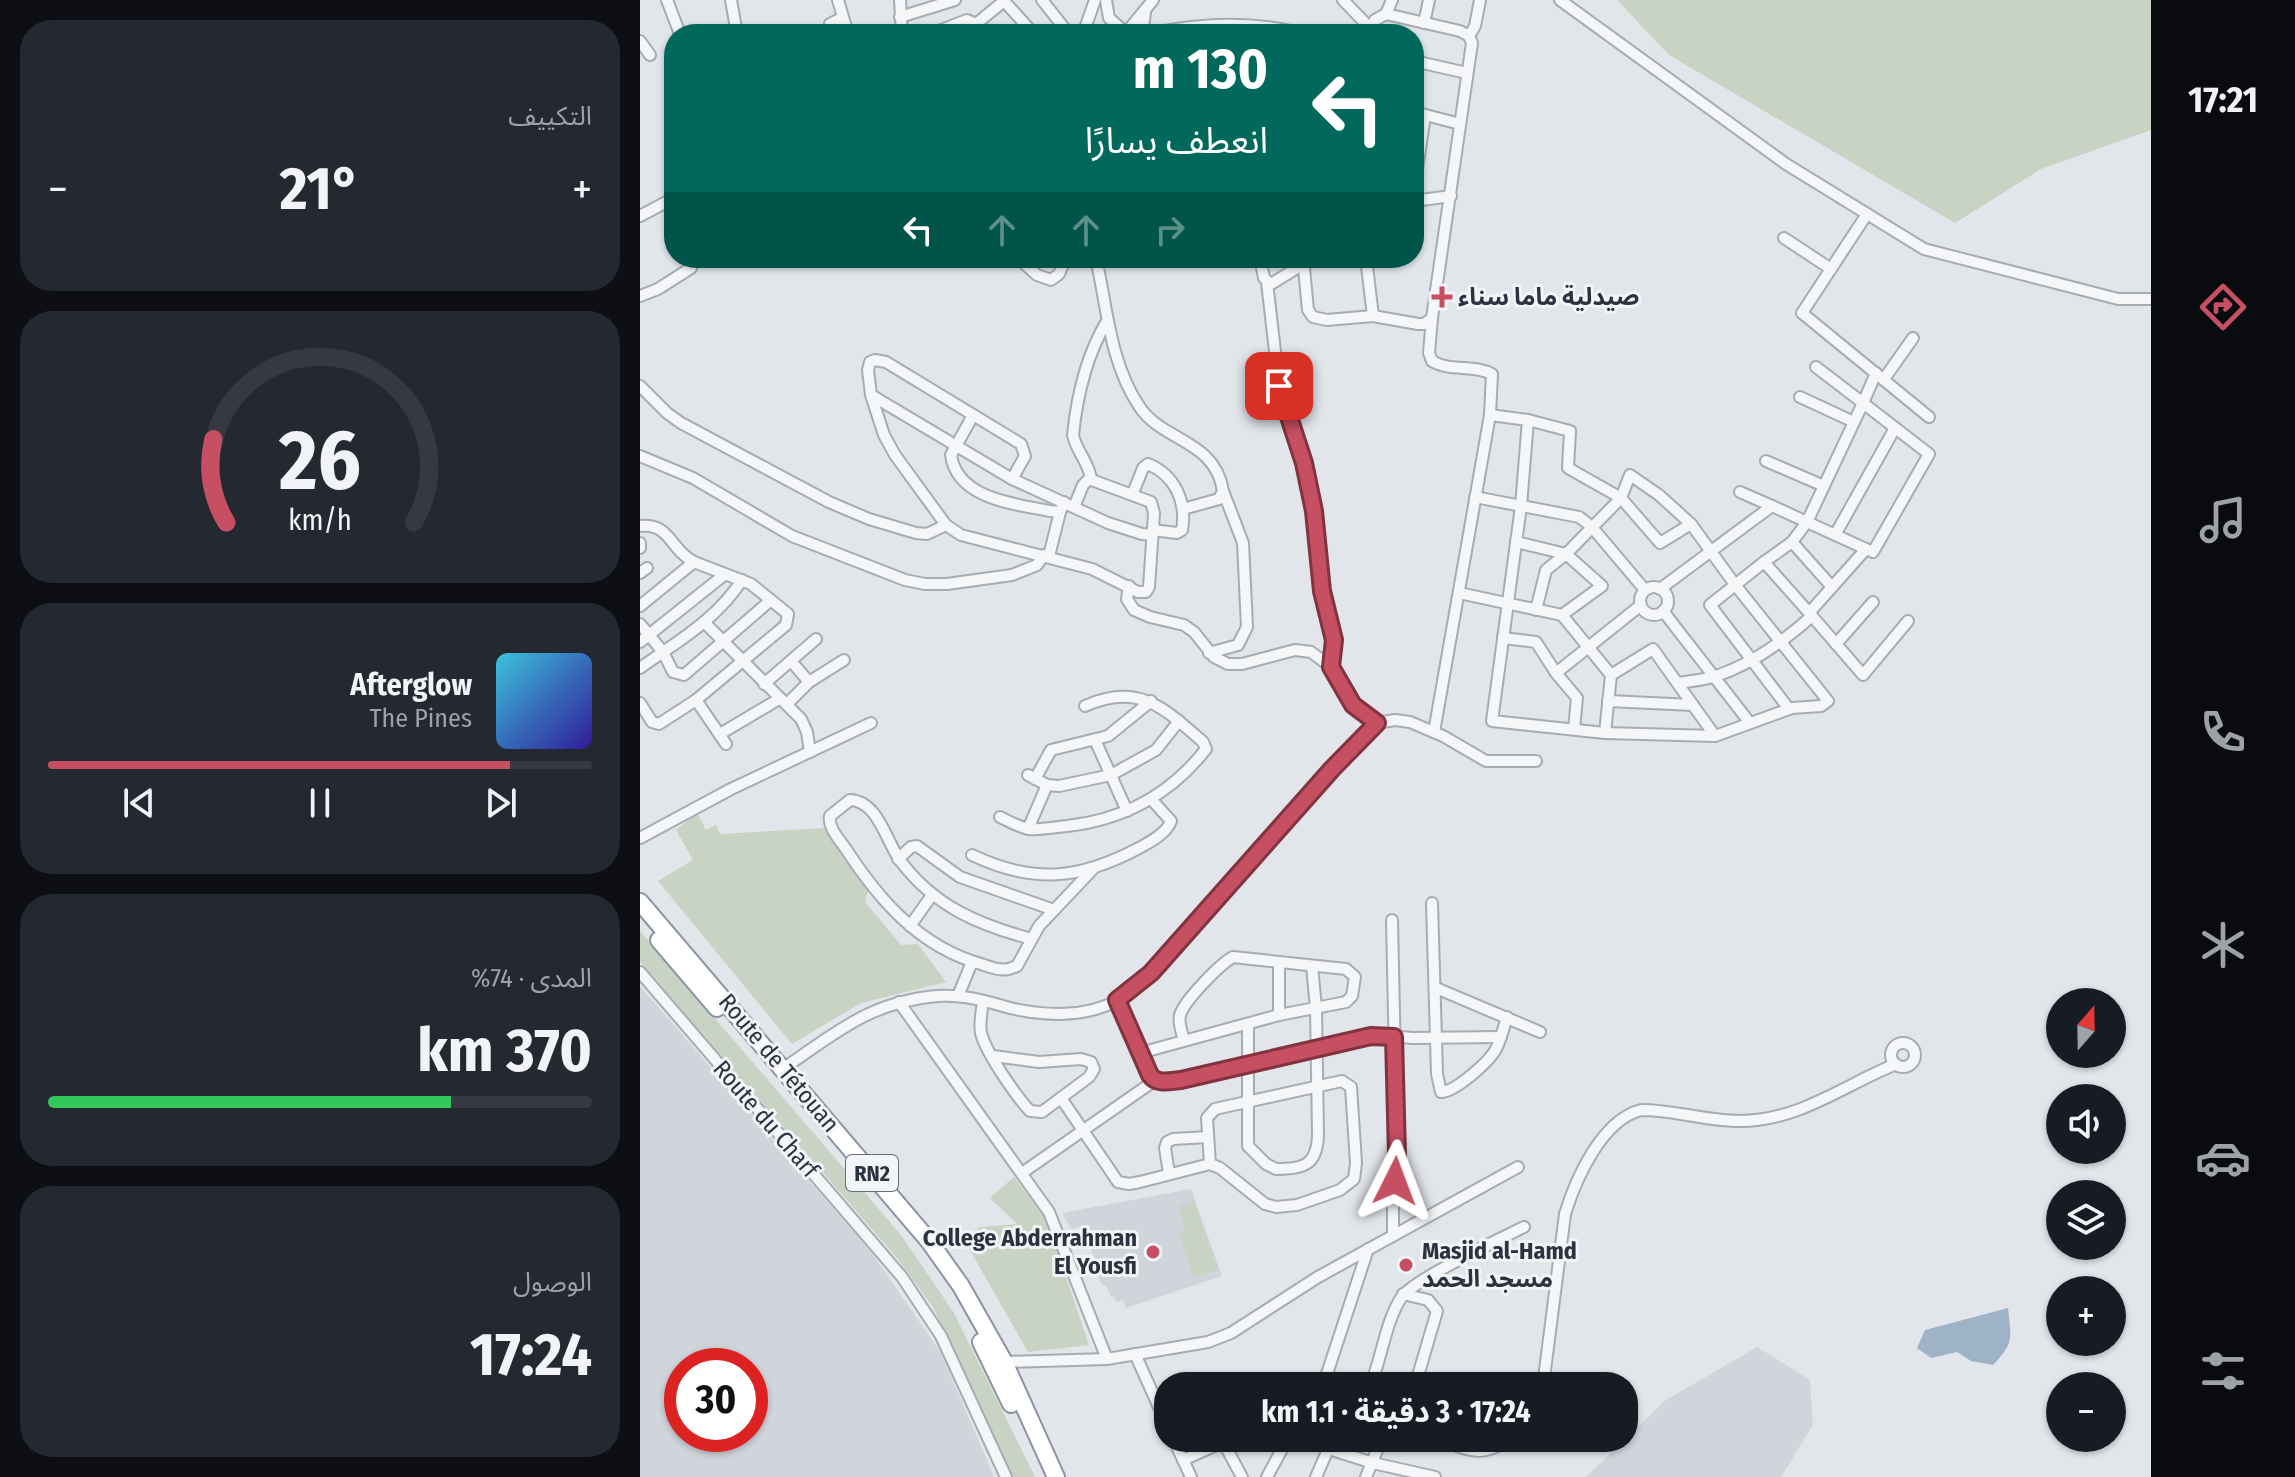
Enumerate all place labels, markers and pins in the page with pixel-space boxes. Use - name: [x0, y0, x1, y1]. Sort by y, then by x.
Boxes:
- place label: صيدلية ماما سناء: [1458, 283, 1639, 311]
- marker: صيدلية ماما سناء: [1433, 288, 1451, 306]
- pin: [1245, 352, 1313, 420]
- place label: College Abderrahman El Yousfi: [923, 1224, 1137, 1280]
- place label: Masjid al-Hamd مسجد الحمد: [1422, 1237, 1577, 1293]
- marker: College Abderrahman El Yousfi: [1144, 1243, 1162, 1261]
- marker: Masjid al-Hamd مسجد الحمد: [1397, 1256, 1415, 1274]

